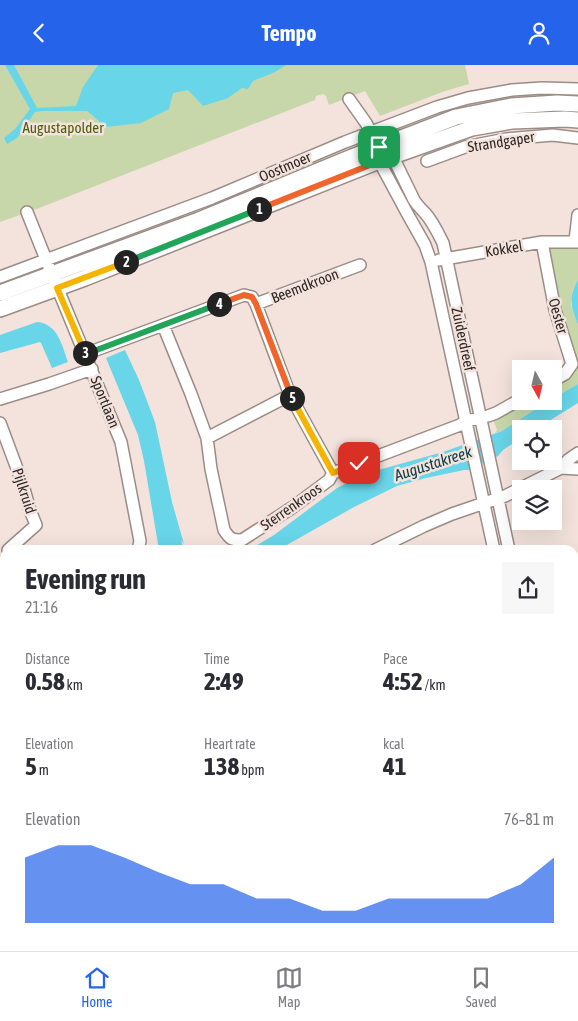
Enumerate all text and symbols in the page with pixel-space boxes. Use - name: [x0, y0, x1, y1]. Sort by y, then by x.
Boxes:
- icon: back: [25, 19, 53, 47]
- icon: person: [525, 19, 553, 47]
- text: Tempo: [262, 20, 316, 46]
- park label: Augustapolder: [22, 119, 104, 136]
- pin: [358, 126, 400, 168]
- street label: Strandgaper: [466, 128, 536, 155]
- icon: arrive: [365, 133, 393, 161]
- street label: Oostmoer: [256, 148, 314, 185]
- pin: 1: [246, 197, 272, 221]
- text: 1: [256, 201, 263, 217]
- street label: Kokkel: [484, 237, 524, 260]
- pin: 2: [114, 249, 138, 275]
- text: 2: [123, 254, 130, 270]
- street label: Beemdkroon: [269, 265, 341, 306]
- pin: 4: [206, 291, 232, 317]
- text: 4: [216, 296, 223, 312]
- street label: Oester: [545, 296, 572, 336]
- street label: Zuiderdreef: [448, 305, 479, 372]
- pin: 3: [72, 341, 98, 365]
- text: 3: [82, 345, 89, 361]
- north arrow: [512, 360, 562, 410]
- map controls: [512, 360, 562, 530]
- street label: Sportlaan: [87, 373, 124, 430]
- pin: 5: [280, 385, 304, 411]
- text: 5: [289, 390, 296, 406]
- button: locate: [512, 420, 562, 470]
- pin: [338, 442, 380, 484]
- water label: Augustakreek: [391, 442, 475, 485]
- icon: check: [345, 449, 373, 477]
- street label: Pijlkruid: [9, 466, 40, 516]
- street label: Sterrenkroos: [257, 479, 325, 534]
- button: layers: [512, 480, 562, 530]
- button: share: [502, 562, 554, 614]
- text: Evening run: [25, 563, 146, 595]
- text: 21:16: [25, 598, 58, 616]
- text: Distance: [25, 651, 70, 667]
- text: Time: [204, 651, 230, 667]
- text: Pace: [383, 651, 408, 667]
- text: 0.58: [25, 667, 65, 695]
- text: 2:49: [204, 667, 244, 695]
- text: 4:52: [383, 667, 423, 695]
- text: km: [65, 677, 83, 693]
- text: /km: [423, 677, 446, 693]
- text: Elevation: [25, 736, 74, 752]
- text: Heart rate: [204, 736, 256, 752]
- text: kcal: [383, 736, 404, 752]
- text: 5: [25, 752, 37, 780]
- text: 138: [204, 752, 239, 780]
- text: 41: [383, 752, 407, 780]
- text: m: [37, 762, 49, 778]
- text: bpm: [239, 762, 265, 778]
- text: Elevation: [25, 810, 80, 828]
- text: 76–81 m: [504, 810, 554, 828]
- tab: Home: [81, 964, 112, 1010]
- tab: Map: [275, 964, 303, 1010]
- tab: Saved: [466, 964, 497, 1010]

